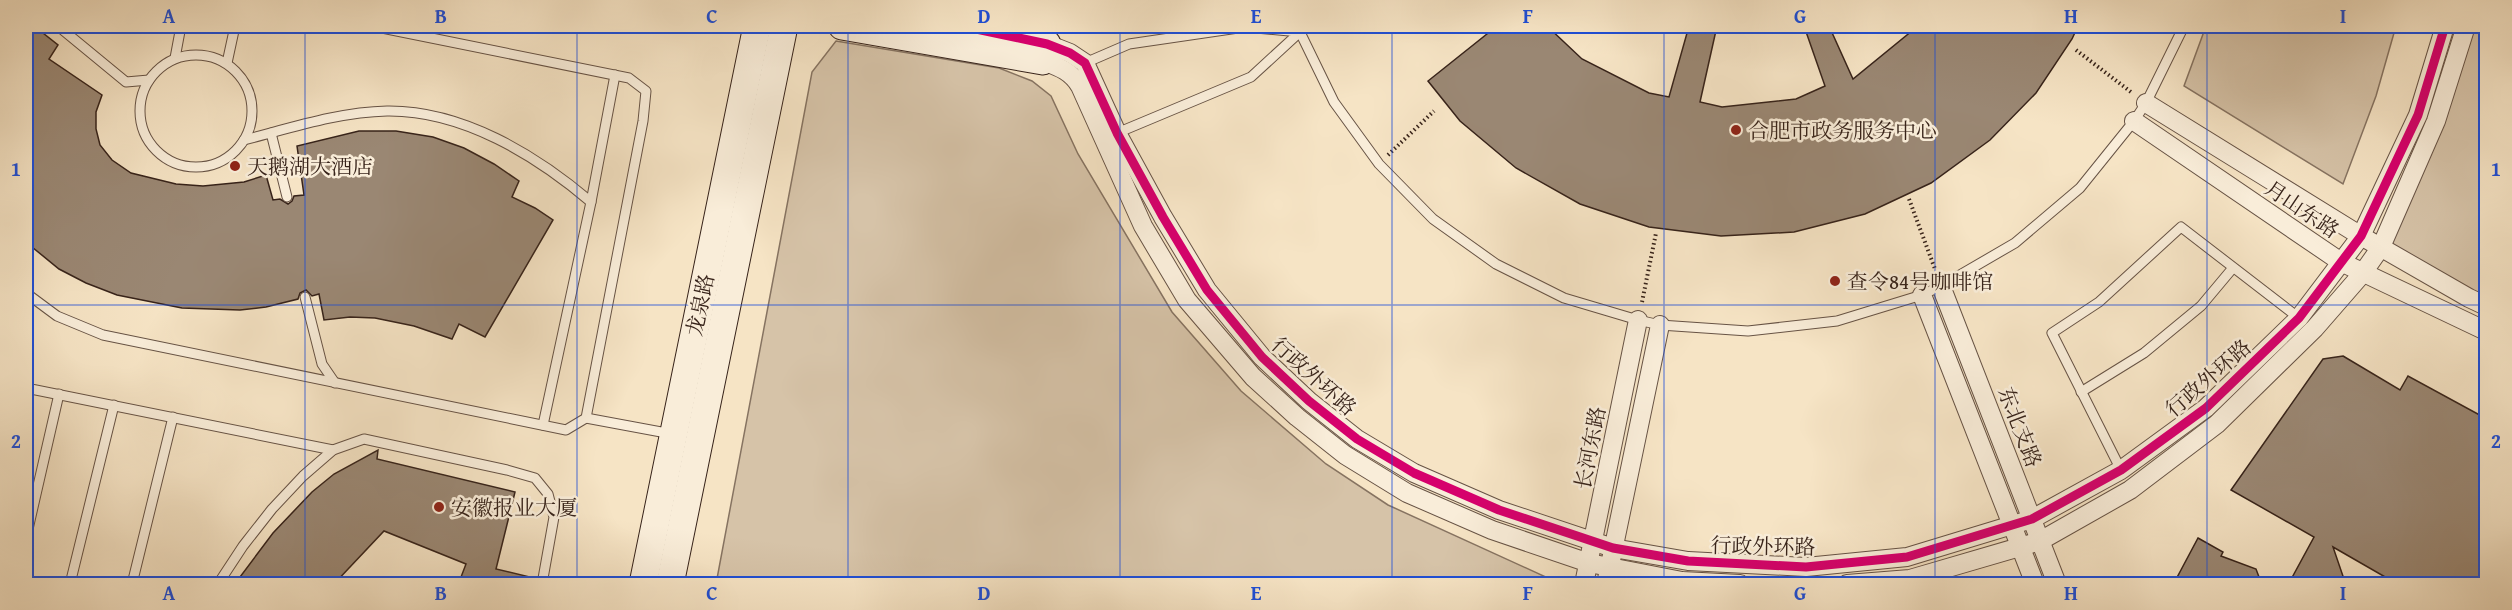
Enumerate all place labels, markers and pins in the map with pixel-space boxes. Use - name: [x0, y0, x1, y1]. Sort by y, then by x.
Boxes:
- place label: 合肥市政务服务中心: [1748, 115, 1937, 146]
- marker: 合肥市政务服务中心: [1729, 123, 1743, 137]
- place label: 天鹅湖大酒店: [247, 151, 373, 182]
- marker: 天鹅湖大酒店: [228, 159, 242, 173]
- place label: 查令84号咖啡馆: [1847, 266, 1993, 297]
- marker: 查令84号咖啡馆: [1828, 274, 1842, 288]
- place label: 安徽报业大厦: [451, 492, 577, 523]
- marker: 安徽报业大厦: [432, 500, 446, 514]

